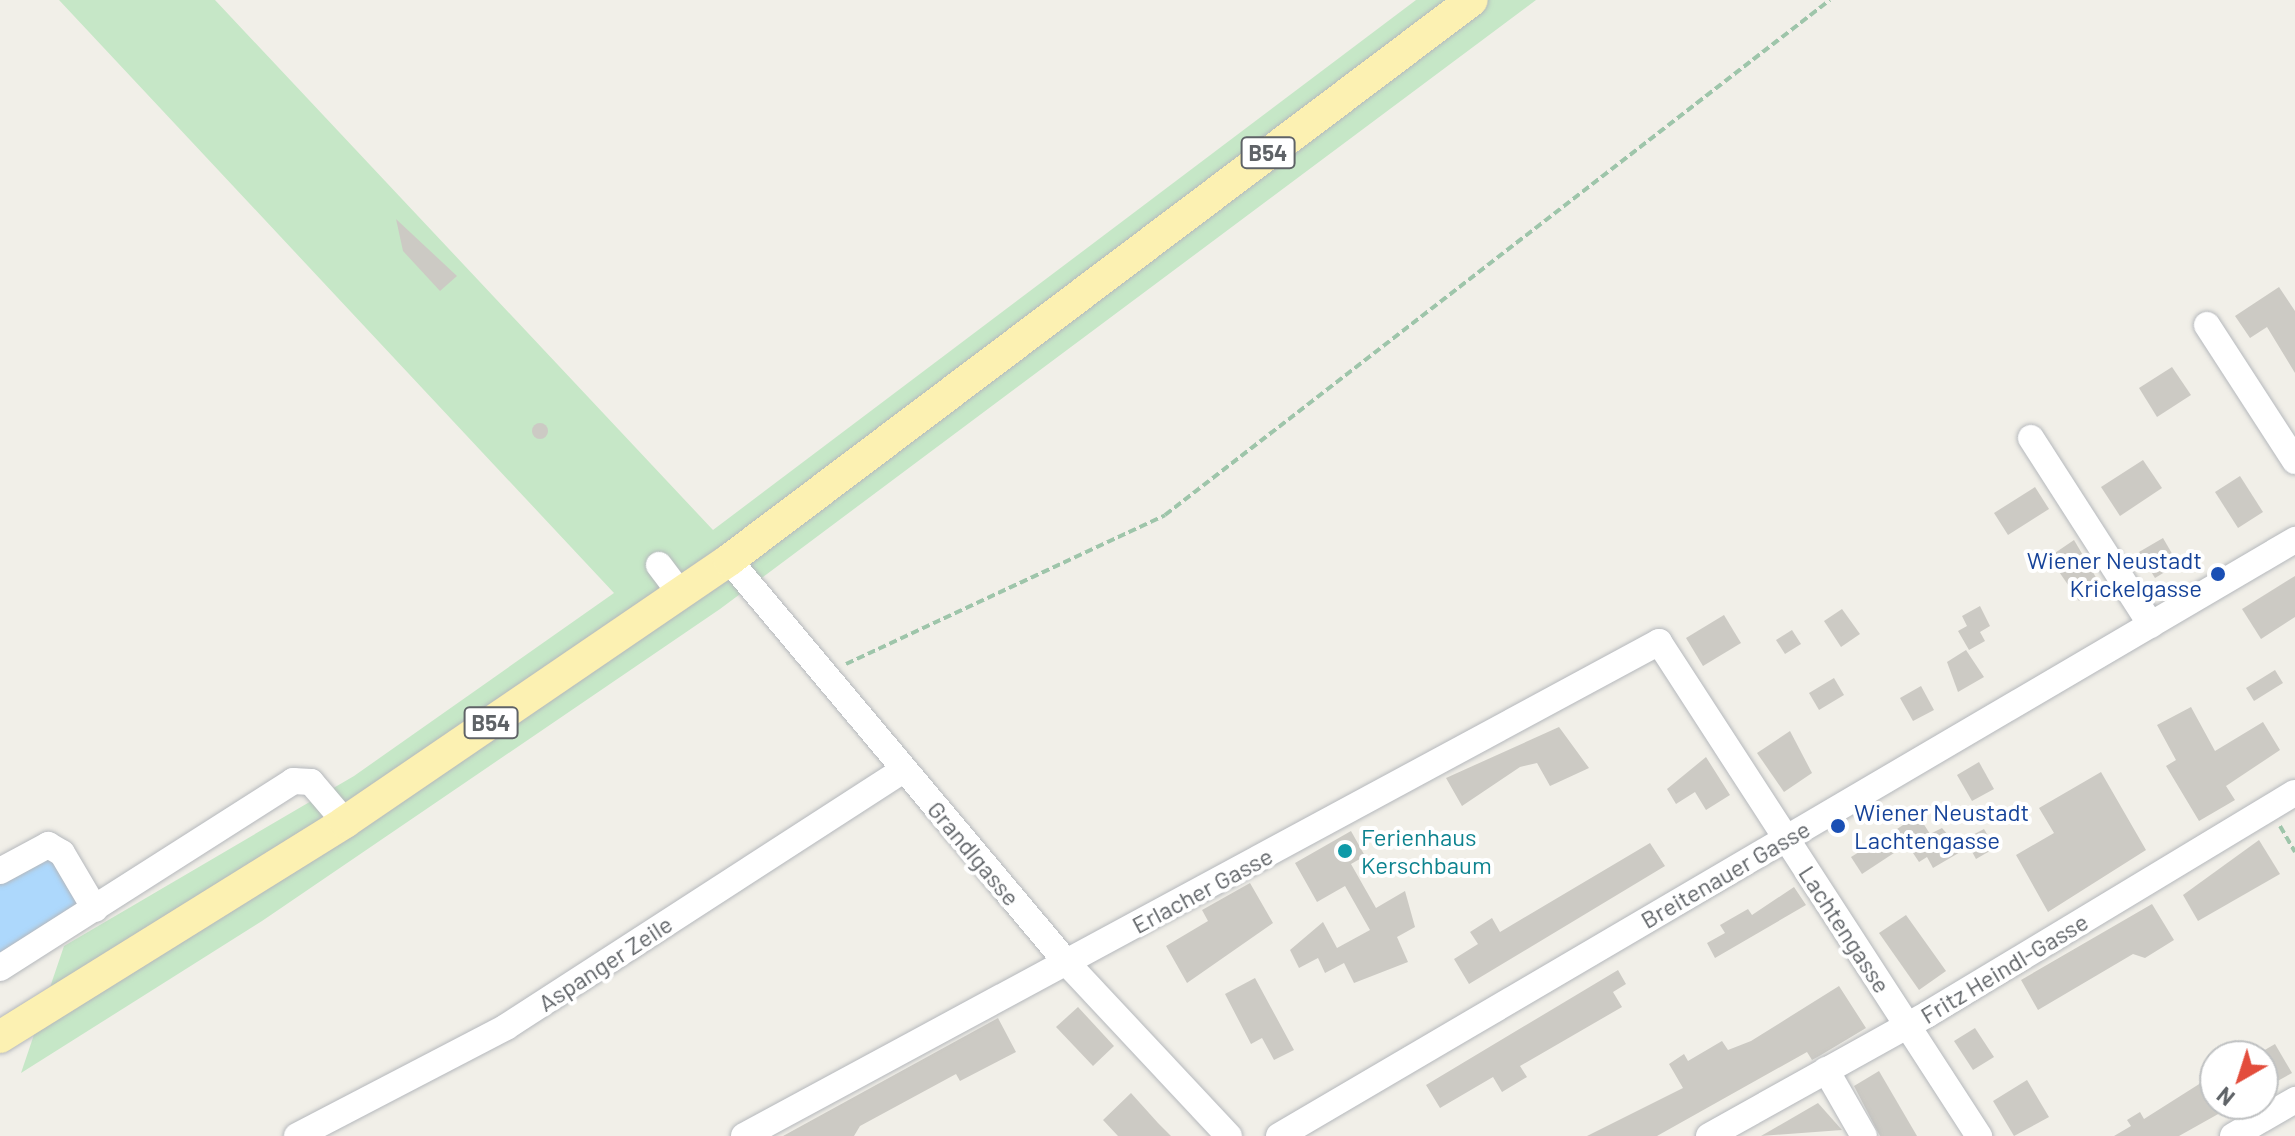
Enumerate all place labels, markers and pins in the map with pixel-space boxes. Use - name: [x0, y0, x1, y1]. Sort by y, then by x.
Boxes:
- place label: Wiener Neustadt Krickelgasse: [2027, 546, 2202, 602]
- marker: Wiener Neustadt Krickelgasse: [2209, 565, 2227, 583]
- place label: Wiener Neustadt Lachtengasse: [1854, 798, 2029, 854]
- marker: Wiener Neustadt Lachtengasse: [1829, 817, 1847, 835]
- place label: Ferienhaus Kerschbaum: [1361, 823, 1492, 879]
- marker: Ferienhaus Kerschbaum: [1336, 842, 1354, 860]

